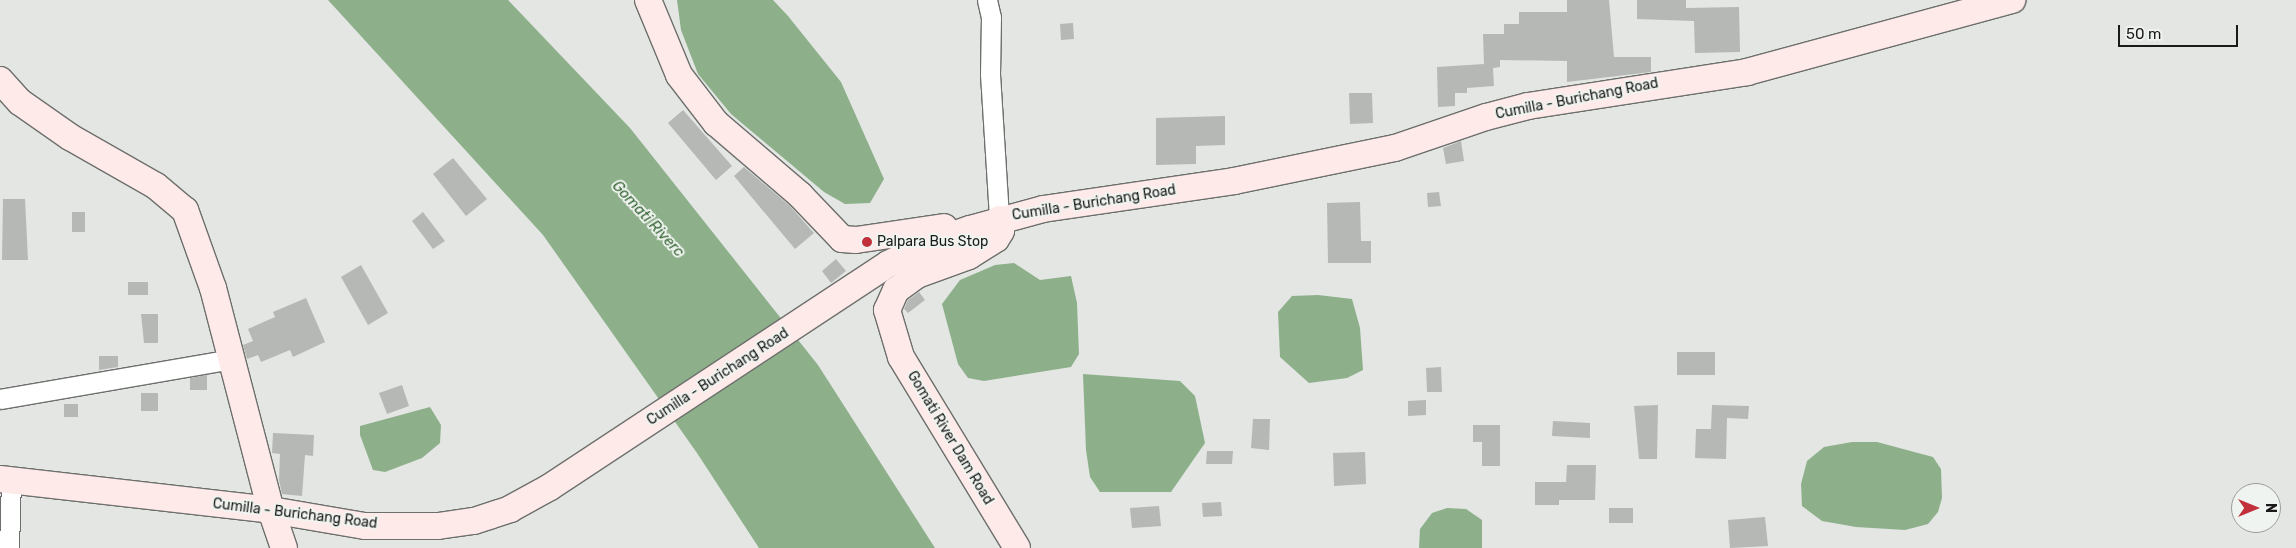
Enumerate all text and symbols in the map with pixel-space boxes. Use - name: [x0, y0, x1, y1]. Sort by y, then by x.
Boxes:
- scale bar: [2121, 15, 2241, 47]
- text: 50 m: [2126, 25, 2161, 43]
- street label: Cumilla - Burichang Road: [1494, 75, 1660, 123]
- water label: Gomati Riverc: [608, 177, 688, 261]
- street label: Cumilla - Burichang Road: [1011, 182, 1177, 224]
- place label: Palpara Bus Stop: [877, 234, 988, 250]
- marker: Palpara Bus Stop: [861, 236, 873, 248]
- street label: Cumilla - Burichang Road: [644, 325, 792, 429]
- street label: Gomati River Dam Road: [903, 368, 997, 508]
- north arrow: [2231, 483, 2281, 533]
- street label: Cumilla - Burichang Road: [212, 496, 378, 532]
- text: N: [2262, 503, 2279, 513]

